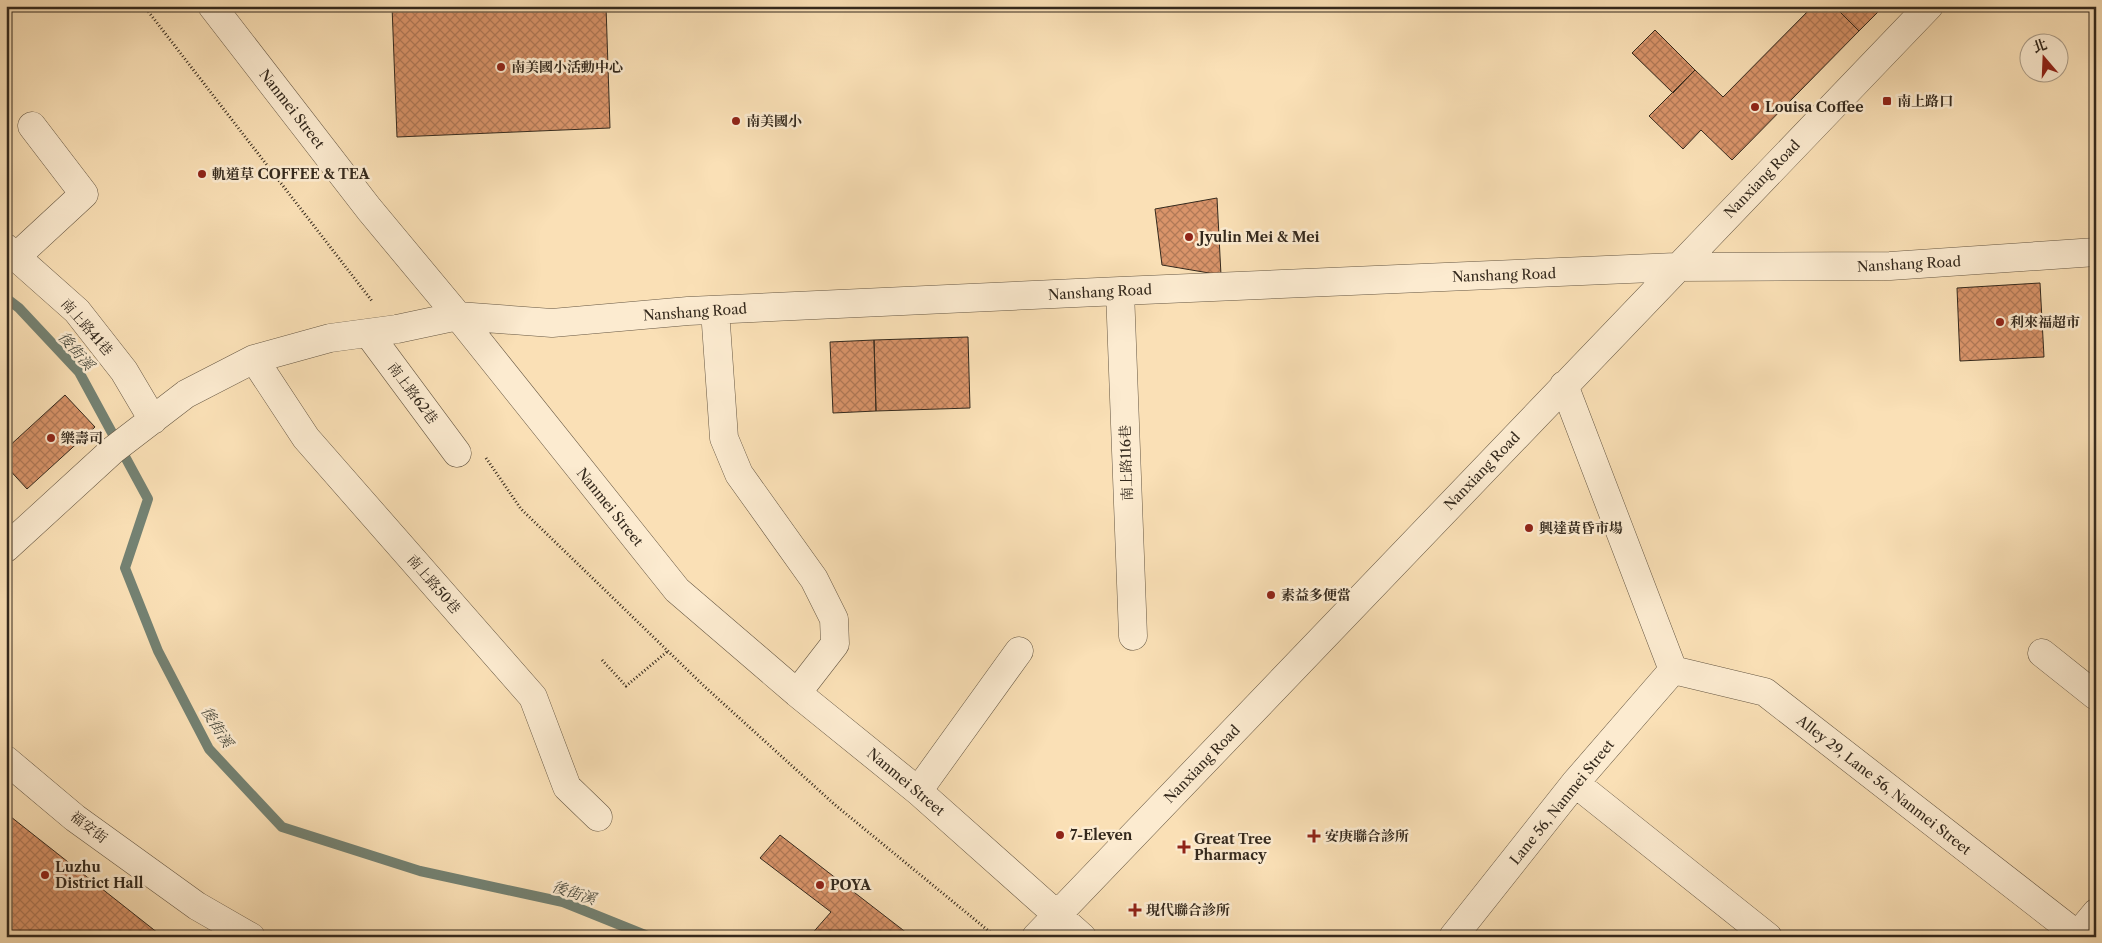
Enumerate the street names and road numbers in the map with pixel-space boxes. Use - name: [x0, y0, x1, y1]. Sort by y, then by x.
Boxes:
- street label: Nanmei Street: [255, 66, 329, 152]
- street label: Nanxiang Road: [1720, 136, 1804, 222]
- street label: Nanshang Road: [1857, 252, 1962, 276]
- street label: Nanshang Road: [1452, 264, 1557, 286]
- street label: Nanshang Road: [1048, 280, 1153, 304]
- street label: 南上路41巷: [57, 295, 117, 359]
- street label: Nanshang Road: [642, 299, 748, 325]
- street label: 南上路62巷: [384, 359, 442, 427]
- street label: 南上路116巷: [1116, 425, 1136, 501]
- street label: Nanxiang Road: [1440, 428, 1524, 514]
- street label: Nanmei Street: [573, 464, 647, 550]
- street label: 南上路50巷: [403, 551, 465, 617]
- street label: Alley 29, Lane 56, Nanmei Street: [1792, 711, 1975, 859]
- street label: Nanxiang Road: [1160, 721, 1244, 807]
- street label: Lane 56, Nanmei Street: [1506, 736, 1618, 868]
- street label: Nanmei Street: [863, 744, 949, 820]
- street label: 福安街: [67, 807, 111, 847]

